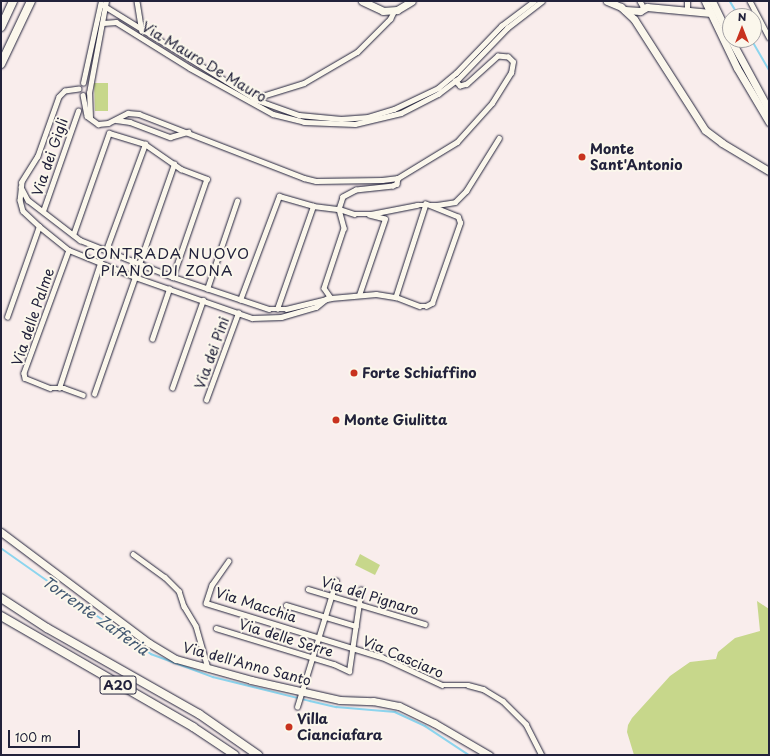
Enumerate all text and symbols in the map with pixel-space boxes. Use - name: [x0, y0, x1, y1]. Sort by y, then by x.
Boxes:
- north arrow: [722, 8, 762, 48]
- text: N: [738, 8, 746, 25]
- street label: Via Mauro De Mauro: [138, 18, 270, 106]
- street label: Via dei Gigli: [29, 116, 71, 198]
- place label: Monte Sant'Antonio: [590, 141, 682, 174]
- marker: Monte Sant'Antonio: [577, 152, 587, 162]
- district label: CONTRADA NUOVO PIANO DI ZONA: [85, 243, 249, 278]
- street label: Via delle Palme: [8, 266, 58, 368]
- street label: Via dei Pini: [191, 315, 233, 391]
- place label: Forte Schiaffino: [362, 365, 476, 381]
- marker: Forte Schiaffino: [349, 368, 359, 378]
- place label: Monte Giulitta: [344, 412, 448, 428]
- marker: Monte Giulitta: [331, 415, 341, 425]
- water label: Torrente Zafferia: [40, 572, 152, 658]
- street label: Via del Pignaro: [319, 573, 421, 619]
- street label: Via Macchia: [214, 584, 298, 626]
- street label: Via delle Serre: [237, 616, 335, 660]
- street label: Via Casciaro: [360, 632, 446, 682]
- street label: Via dell'Anno Santo: [182, 639, 312, 689]
- road number: A20: [99, 674, 137, 696]
- place label: Villa Cianciafara: [297, 711, 382, 744]
- scale bar: [10, 722, 82, 748]
- marker: Villa Cianciafara: [284, 722, 294, 732]
- text: 100 m: [15, 728, 52, 746]

